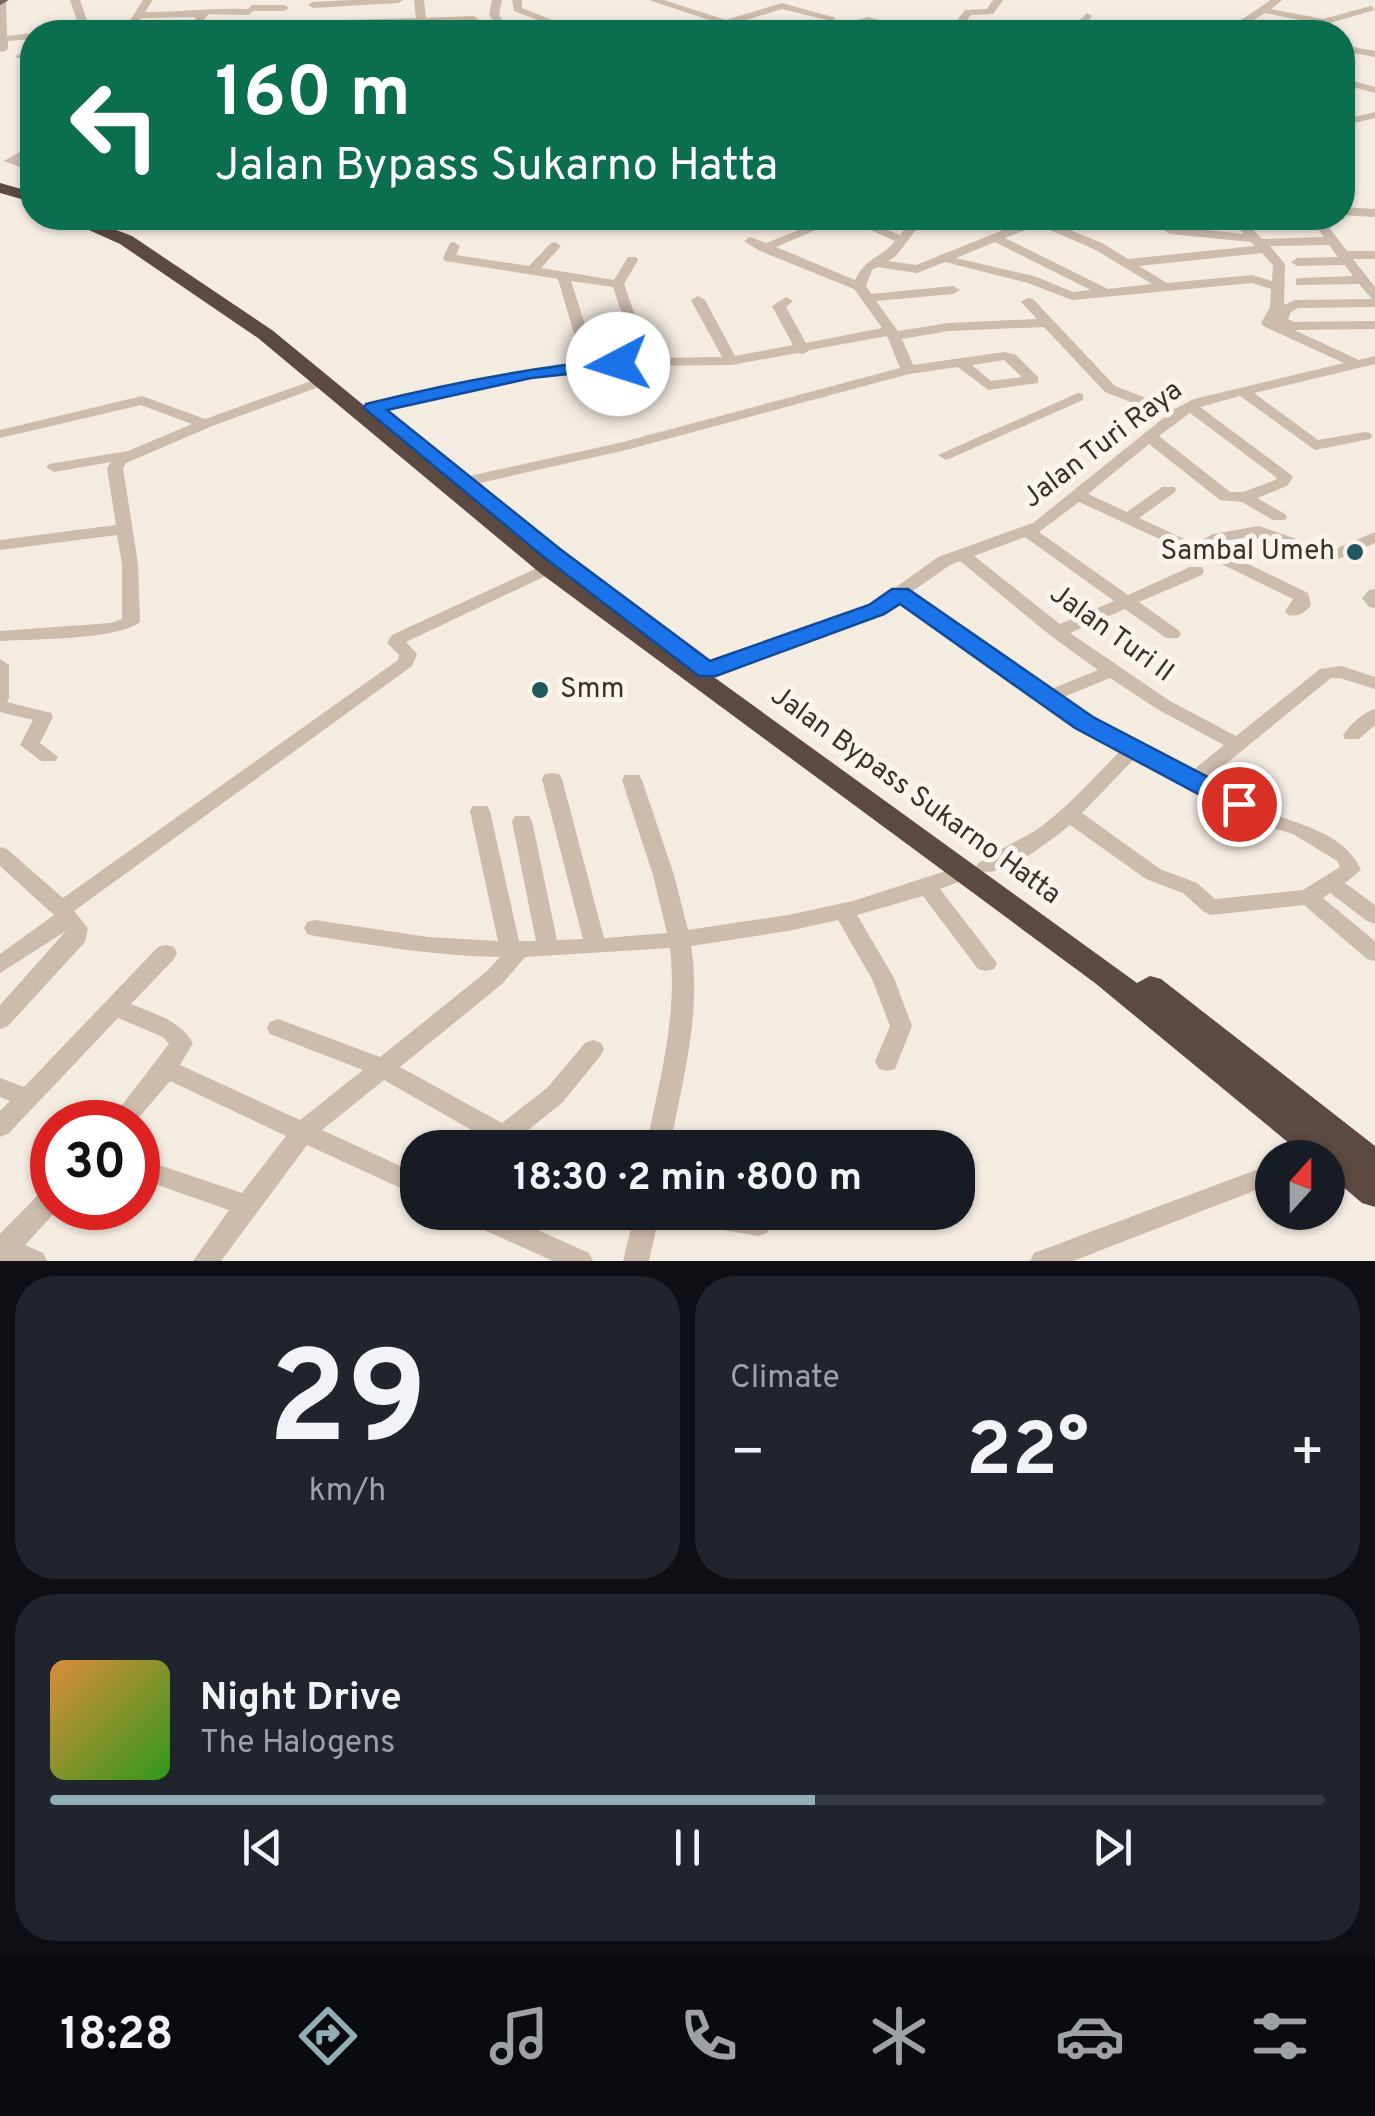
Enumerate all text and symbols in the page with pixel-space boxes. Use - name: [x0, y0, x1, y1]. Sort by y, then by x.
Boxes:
- text: 160 m: [215, 52, 411, 141]
- icon: left: [50, 60, 180, 190]
- text: Jalan Bypass Sukarno Hatta: [215, 139, 778, 196]
- position arrow: [566, 312, 670, 416]
- street label: Jalan Turi Raya: [1016, 373, 1190, 517]
- place label: Sambal Umeh: [1160, 534, 1335, 570]
- marker: Sambal Umeh: [1344, 541, 1366, 563]
- street label: Jalan Turi II: [1042, 577, 1180, 691]
- place label: Smm: [560, 672, 625, 708]
- street label: Jalan Bypass Sukarno Hatta: [763, 678, 1067, 914]
- marker: Smm: [529, 679, 551, 701]
- pin: [1197, 762, 1282, 847]
- icon: arrive: [1212, 777, 1267, 832]
- speed limit sign: 30: [30, 1100, 160, 1230]
- north arrow: [1255, 1140, 1345, 1230]
- map controls: [1255, 1140, 1345, 1230]
- text: 18:30 · 2 min · 800 m: [513, 1155, 862, 1204]
- text: 29: [268, 1324, 427, 1489]
- text: Climate: [730, 1359, 840, 1399]
- text: 22°: [966, 1407, 1089, 1502]
- text: −: [730, 1420, 765, 1490]
- text: +: [1290, 1420, 1325, 1490]
- text: km/h: [309, 1472, 386, 1512]
- text: Night Drive: [200, 1675, 402, 1724]
- text: The Halogens: [200, 1724, 395, 1764]
- icon: previous: [235, 1820, 290, 1875]
- icon: pause: [660, 1820, 715, 1875]
- icon: next: [1085, 1820, 1140, 1875]
- icon: directions: [293, 2001, 363, 2071]
- icon: music: [484, 2001, 554, 2071]
- icon: phone: [674, 2001, 744, 2071]
- icon: climate: [864, 2001, 934, 2071]
- icon: car: [1055, 2001, 1125, 2071]
- icon: filters: [1245, 2001, 1315, 2071]
- text: 18:28: [60, 2008, 173, 2065]

